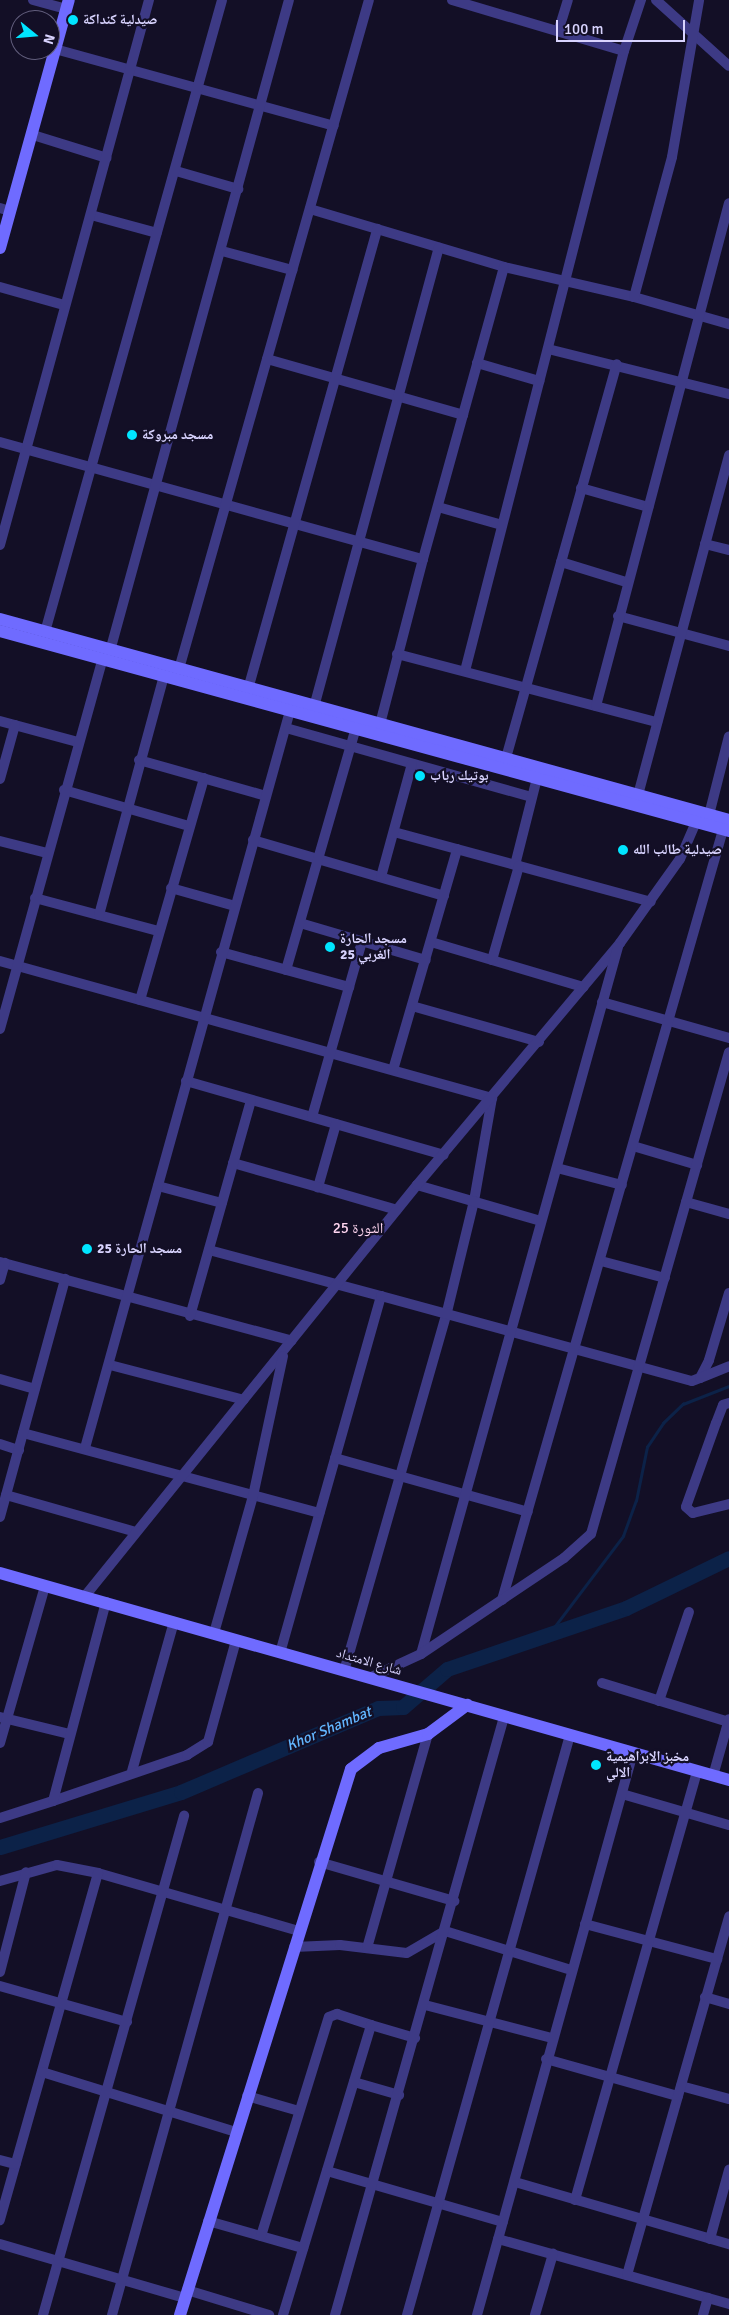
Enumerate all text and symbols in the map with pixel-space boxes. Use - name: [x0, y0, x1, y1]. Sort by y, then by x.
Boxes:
- north arrow: [10, 10, 60, 60]
- scale bar: [559, 10, 688, 42]
- place label: صيدلية كنداكة: [83, 12, 157, 28]
- marker: صيدلية كنداكة: [67, 14, 79, 26]
- text: 100 m: [564, 20, 604, 38]
- text: N: [39, 32, 58, 46]
- place label: مسجد مبروكة: [142, 427, 213, 443]
- marker: مسجد مبروكة: [126, 429, 138, 441]
- place label: بوتيك رباب: [430, 768, 488, 784]
- marker: بوتيك رباب: [414, 770, 426, 782]
- place label: صيدلية طالب الله: [633, 842, 722, 858]
- marker: صيدلية طالب الله: [617, 844, 629, 856]
- place label: مسجد الحارة 25 الغربي: [340, 931, 407, 964]
- marker: مسجد الحارة 25 الغربي: [324, 941, 336, 953]
- district label: الثورة 25: [333, 1220, 383, 1238]
- place label: مسجد الحارة 25: [97, 1241, 182, 1257]
- marker: مسجد الحارة 25: [81, 1243, 93, 1255]
- street label: شارع الامتداد: [334, 1645, 404, 1679]
- water label: Khor Shambat: [284, 1703, 374, 1755]
- place label: مخبز الابراهيمية الالي: [606, 1749, 689, 1781]
- marker: مخبز الابراهيمية الالي: [590, 1759, 602, 1771]

